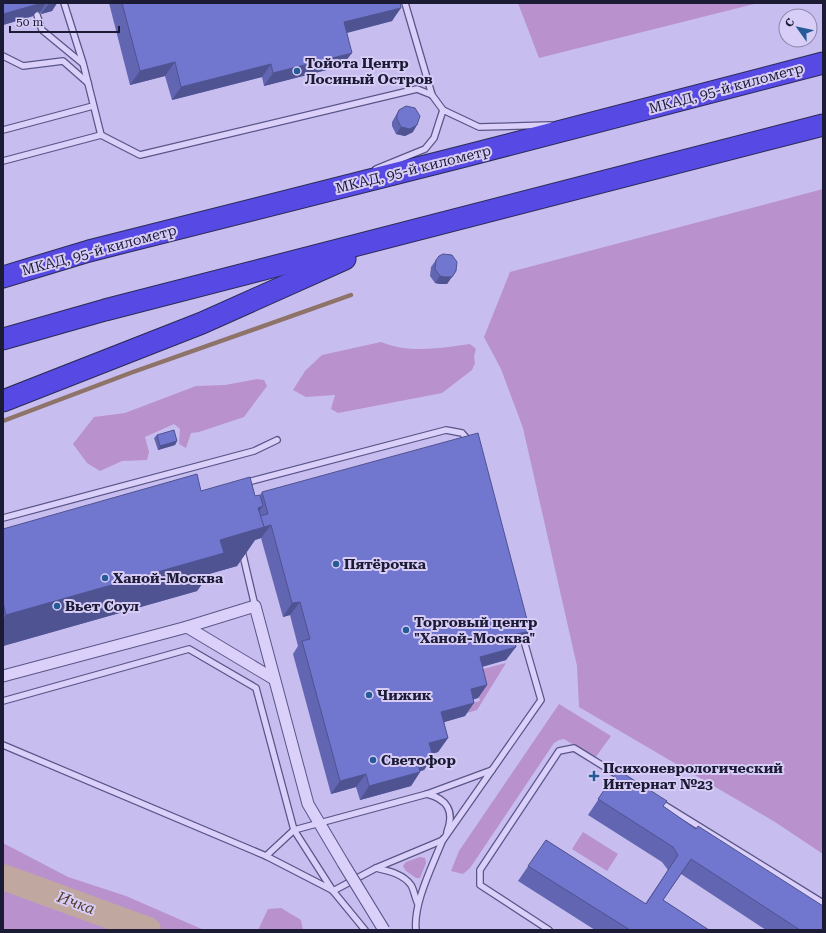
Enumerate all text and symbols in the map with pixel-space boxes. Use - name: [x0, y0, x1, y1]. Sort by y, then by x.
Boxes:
- scale bar: [10, 8, 119, 34]
- north arrow: [778, 8, 818, 48]
- text: 50 m: [16, 15, 43, 29]
- text: С: [782, 16, 798, 30]
- place label: Тойота Центр Лосиный Остров: [305, 55, 433, 87]
- street label: МКАД, 95-й километр: [647, 60, 805, 116]
- marker: Тойота Центр Лосиный Остров: [292, 66, 302, 76]
- street label: МКАД, 95-й километр: [334, 142, 492, 196]
- street label: МКАД, 95-й километр: [20, 222, 178, 278]
- place label: Пятёрочка: [344, 556, 427, 572]
- marker: Пятёрочка: [331, 559, 341, 569]
- place label: Ханой-Москва: [113, 570, 224, 586]
- marker: Ханой-Москва: [100, 573, 110, 583]
- place label: Вьет Соул: [65, 598, 139, 614]
- marker: Вьет Соул: [52, 601, 62, 611]
- place label: Торговый центр "Ханой-Москва": [414, 614, 537, 646]
- marker: Торговый центр "Ханой-Москва": [401, 625, 411, 635]
- place label: Чижик: [377, 687, 432, 703]
- marker: Чижик: [364, 690, 374, 700]
- place label: Светофор: [381, 752, 456, 768]
- marker: Светофор: [368, 755, 378, 765]
- place label: Психоневрологический Интернат №23: [603, 760, 783, 792]
- marker: Психоневрологический Интернат №23: [588, 770, 600, 782]
- water label: Ичка: [54, 888, 97, 918]

